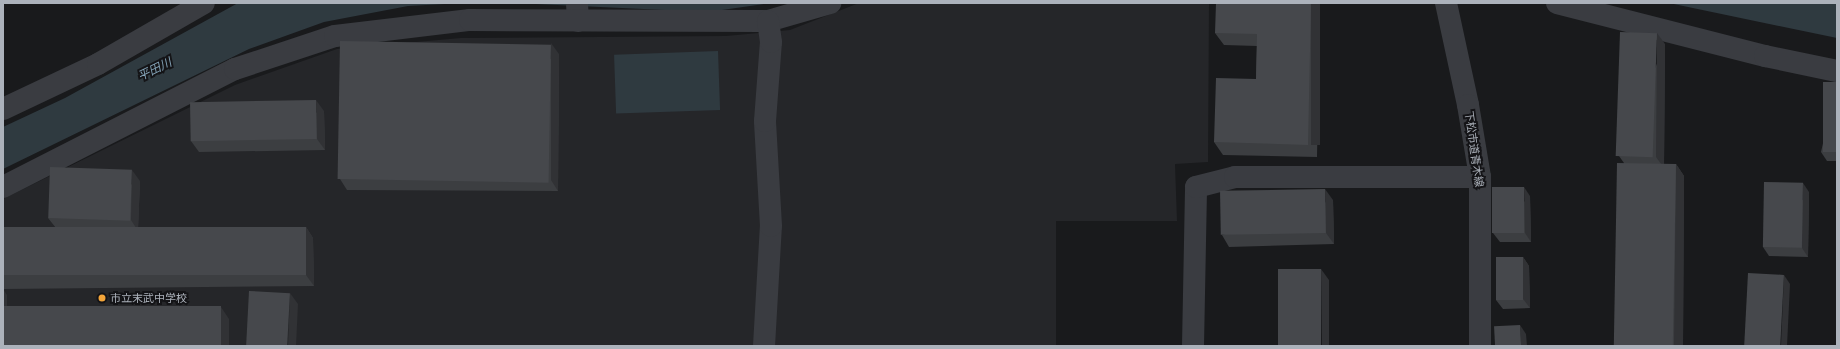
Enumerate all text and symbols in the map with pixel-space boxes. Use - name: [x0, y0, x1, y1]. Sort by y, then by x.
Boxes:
- water label: 平田川: [136, 56, 174, 84]
- street label: 下松市道青木線: [1462, 110, 1486, 188]
- place label: 市立末武中学校: [110, 291, 187, 305]
- marker: 市立末武中学校: [97, 293, 107, 303]

